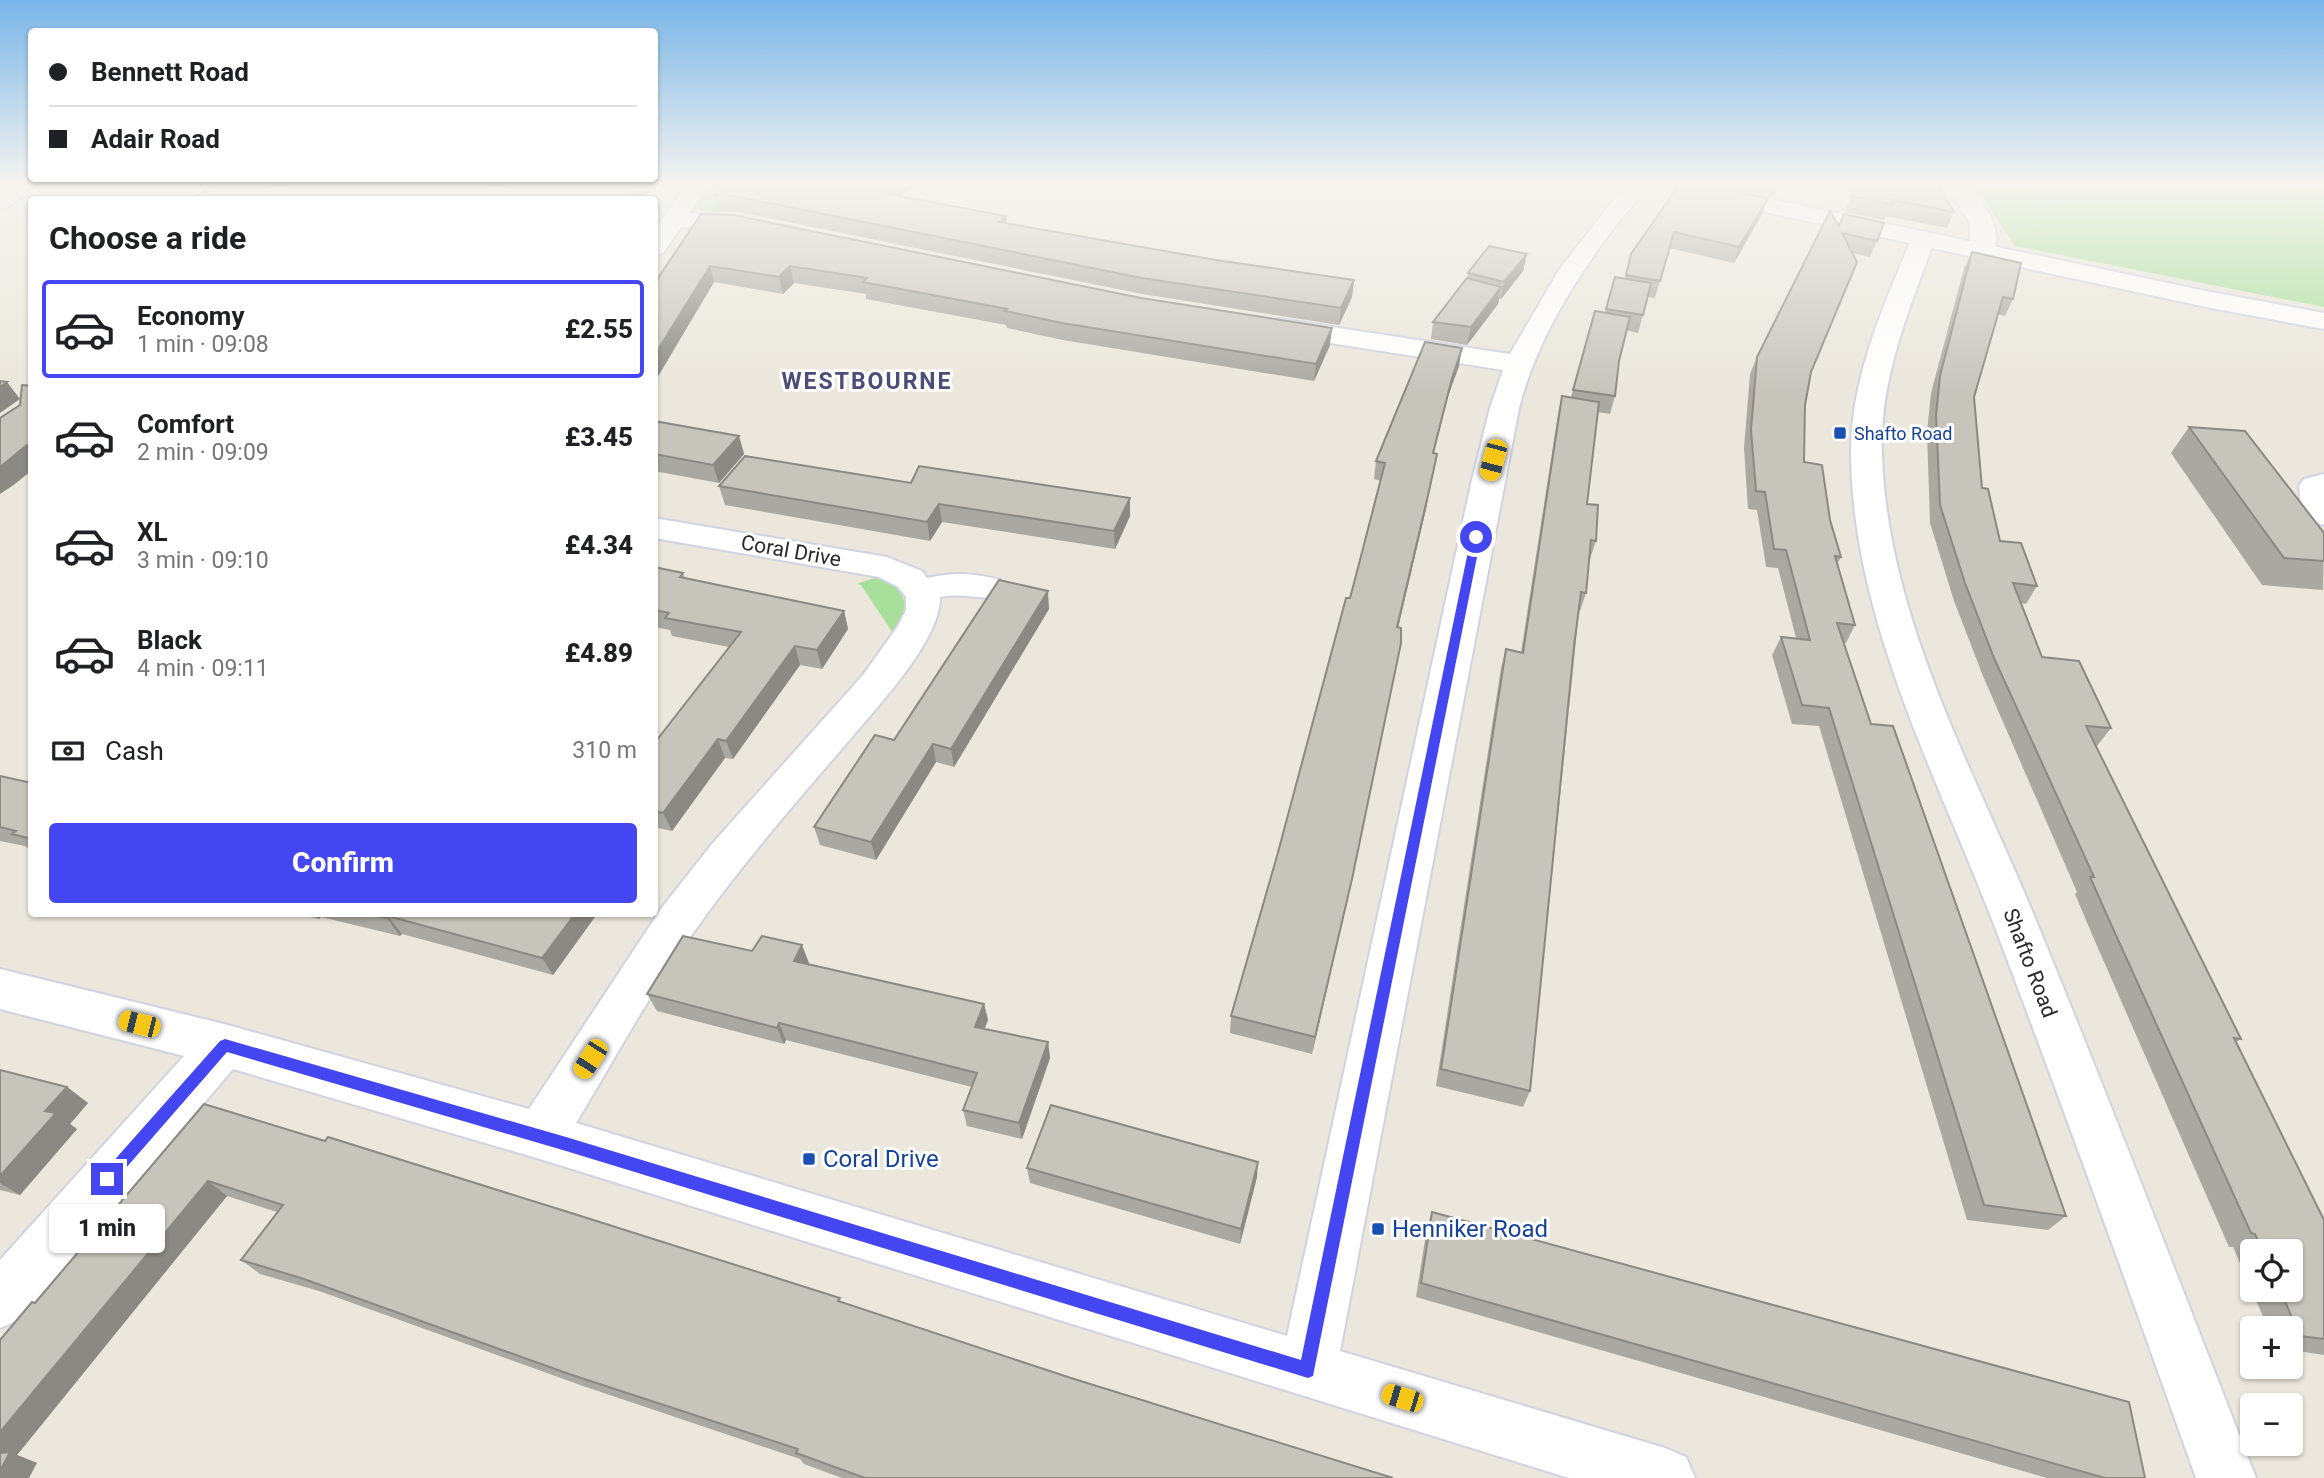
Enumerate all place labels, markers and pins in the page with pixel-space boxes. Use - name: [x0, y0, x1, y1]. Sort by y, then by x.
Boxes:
- place label: Shafto Road: [1854, 423, 1952, 444]
- marker: Shafto Road: [1832, 425, 1848, 441]
- place label: Coral Drive: [823, 1145, 939, 1173]
- marker: Coral Drive: [801, 1151, 817, 1167]
- place label: Henniker Road: [1392, 1215, 1548, 1243]
- marker: Henniker Road: [1370, 1221, 1386, 1237]

